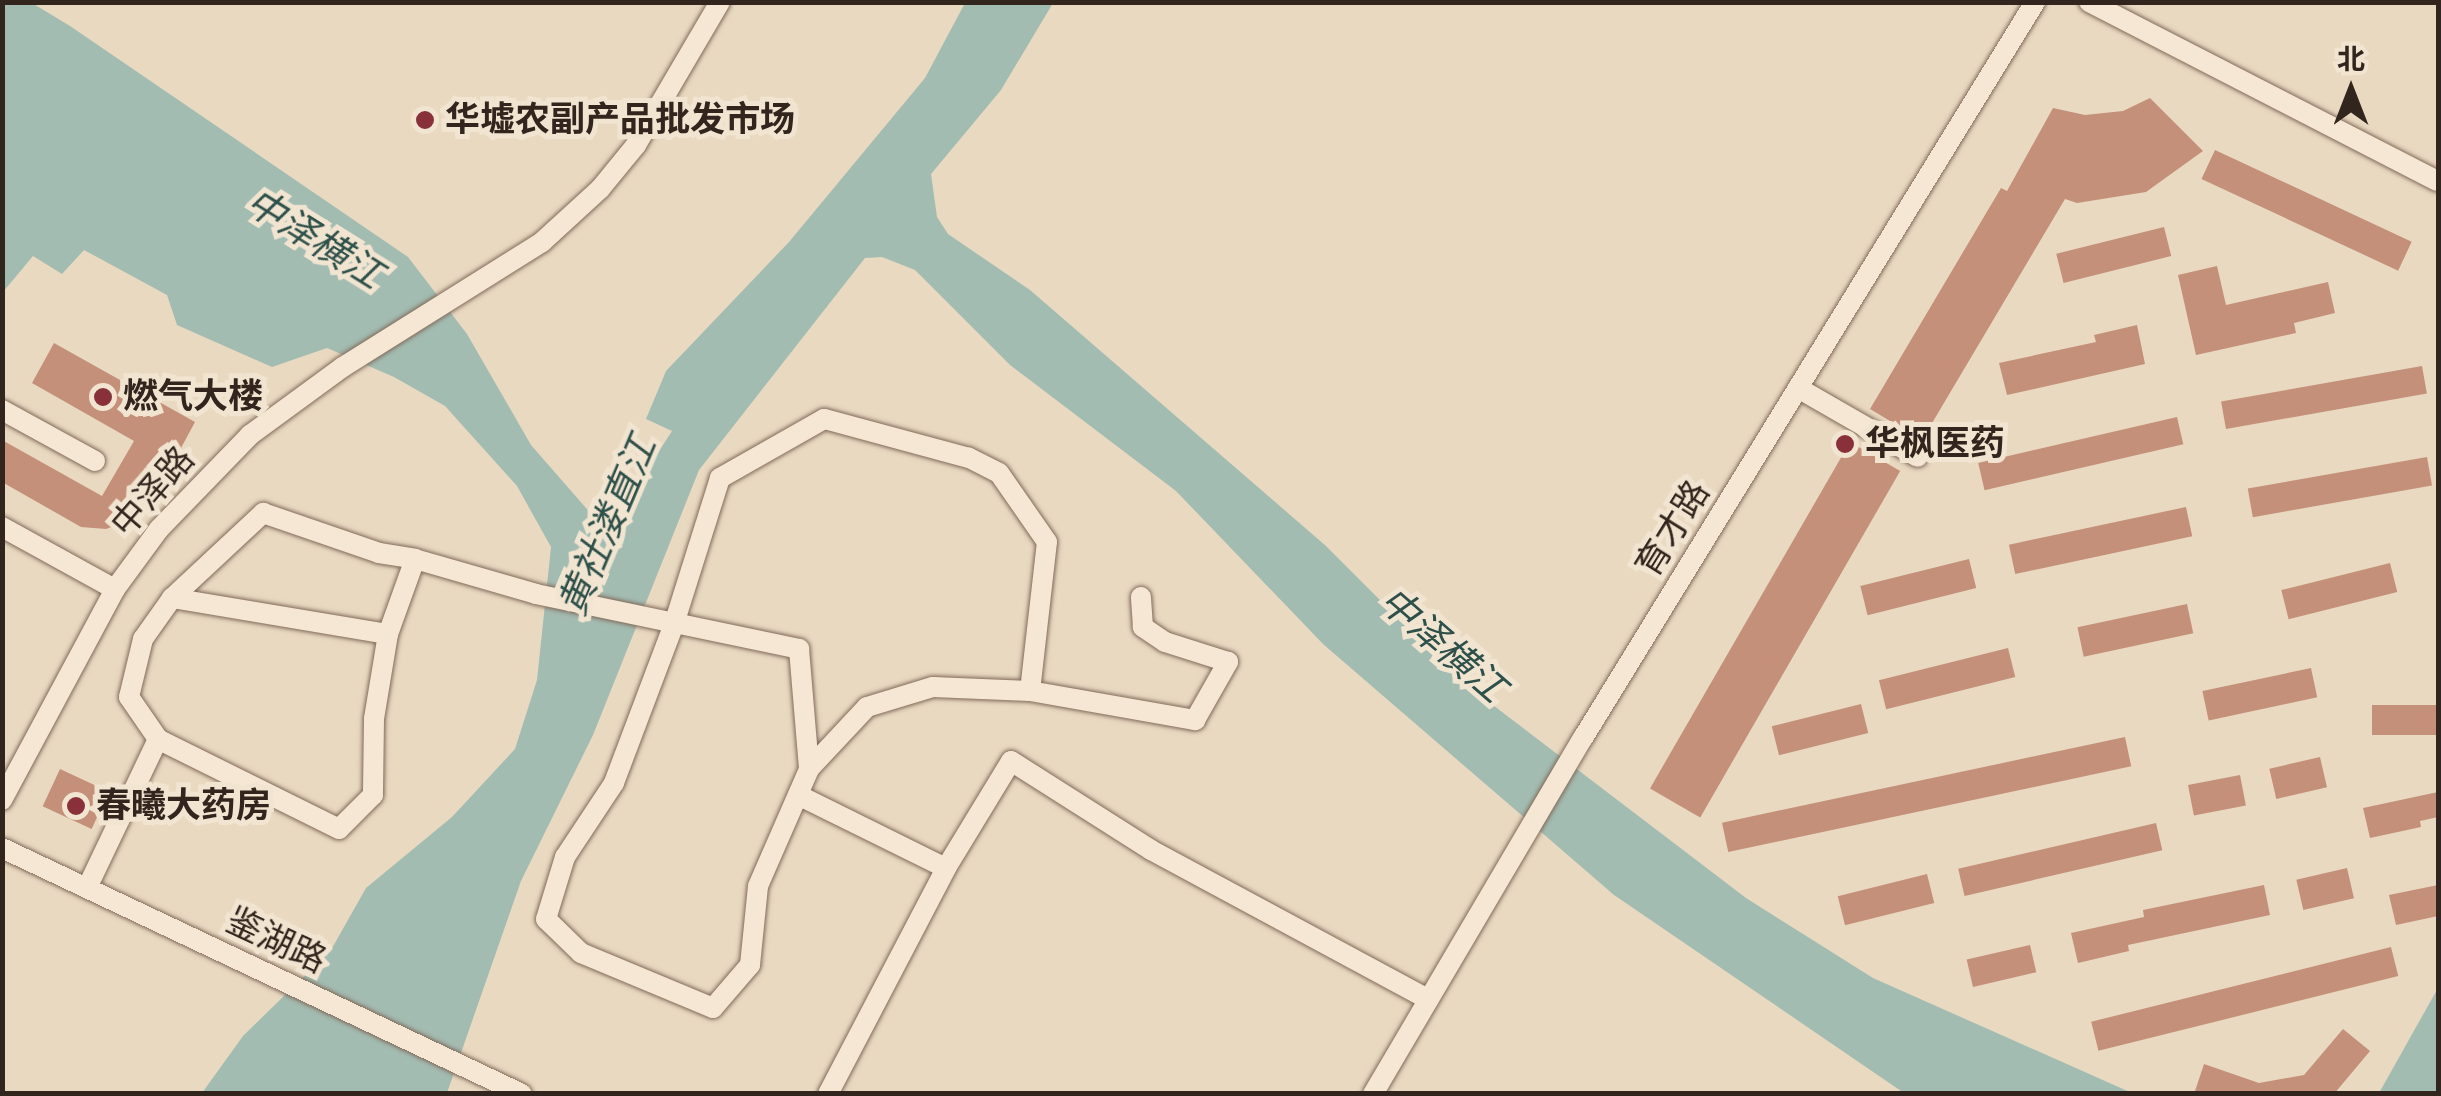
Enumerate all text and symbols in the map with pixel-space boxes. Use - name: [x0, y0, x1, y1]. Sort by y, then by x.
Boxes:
- north arrow: [2301, 40, 2401, 140]
- text: 北: [2337, 43, 2365, 76]
- place label: 华墟农副产品批发市场: [445, 99, 795, 141]
- marker: 华墟农副产品批发市场: [414, 109, 436, 131]
- water label: 中泽横江: [237, 179, 391, 299]
- place label: 燃气大楼: [123, 376, 263, 418]
- marker: 燃气大楼: [92, 386, 114, 408]
- place label: 华枫医药: [1865, 423, 2005, 465]
- water label: 黄社溇直江: [550, 430, 666, 622]
- marker: 华枫医药: [1834, 433, 1856, 455]
- street label: 中泽路: [103, 439, 203, 545]
- street label: 育才路: [1627, 473, 1719, 585]
- water label: 中泽横江: [1370, 578, 1514, 712]
- place label: 春曦大药房: [96, 785, 271, 827]
- marker: 春曦大药房: [65, 795, 87, 817]
- street label: 鉴湖路: [220, 900, 332, 982]

